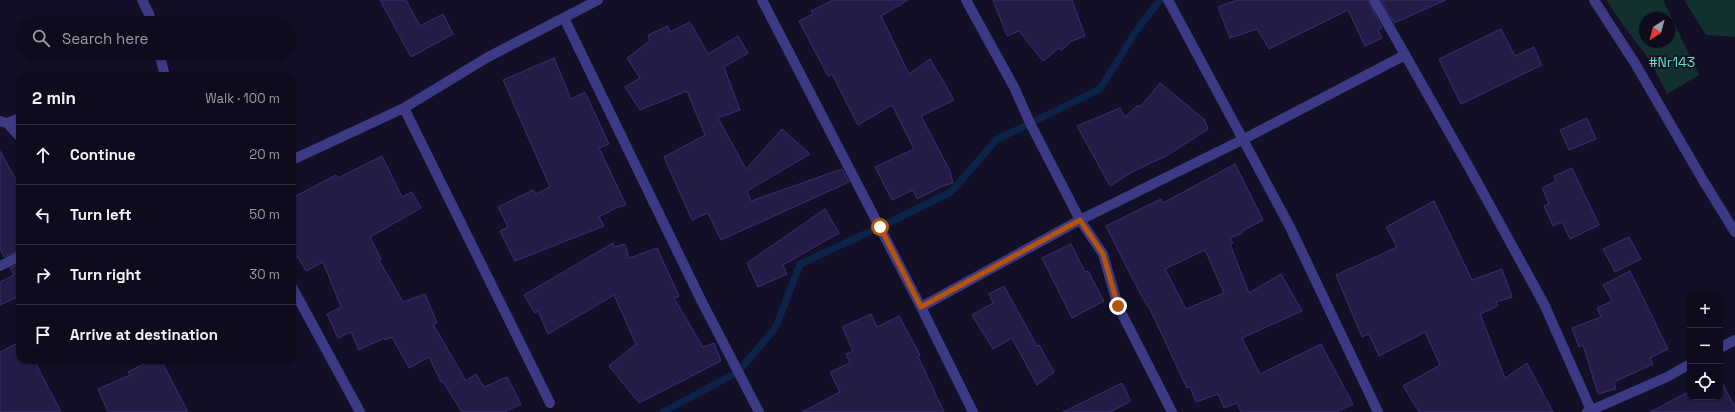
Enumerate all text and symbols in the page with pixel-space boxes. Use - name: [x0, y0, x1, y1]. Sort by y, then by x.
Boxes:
- north arrow: [1639, 12, 1675, 48]
- search box: [16, 16, 296, 60]
- icon: search: [30, 27, 52, 49]
- text: Search here: [62, 29, 148, 48]
- park label: #Nr143: [1649, 53, 1695, 71]
- text: 2 min: [32, 87, 76, 109]
- text: Walk · 100 m: [205, 90, 280, 107]
- icon: ahead: [32, 144, 54, 166]
- text: Continue: [70, 145, 136, 164]
- text: 20 m: [249, 146, 280, 163]
- icon: left: [32, 204, 54, 226]
- text: Turn left: [70, 205, 132, 224]
- text: 50 m: [249, 206, 280, 223]
- route start: [871, 218, 889, 236]
- icon: right: [32, 264, 54, 286]
- text: Turn right: [70, 265, 141, 284]
- text: 30 m: [249, 266, 280, 283]
- map controls: [1687, 292, 1723, 400]
- button: +: [1687, 292, 1723, 328]
- route end: [1109, 297, 1127, 315]
- icon: arrive: [32, 324, 54, 346]
- text: Arrive at destination: [70, 325, 218, 344]
- button: −: [1687, 328, 1723, 364]
- button: locate: [1687, 364, 1723, 400]

